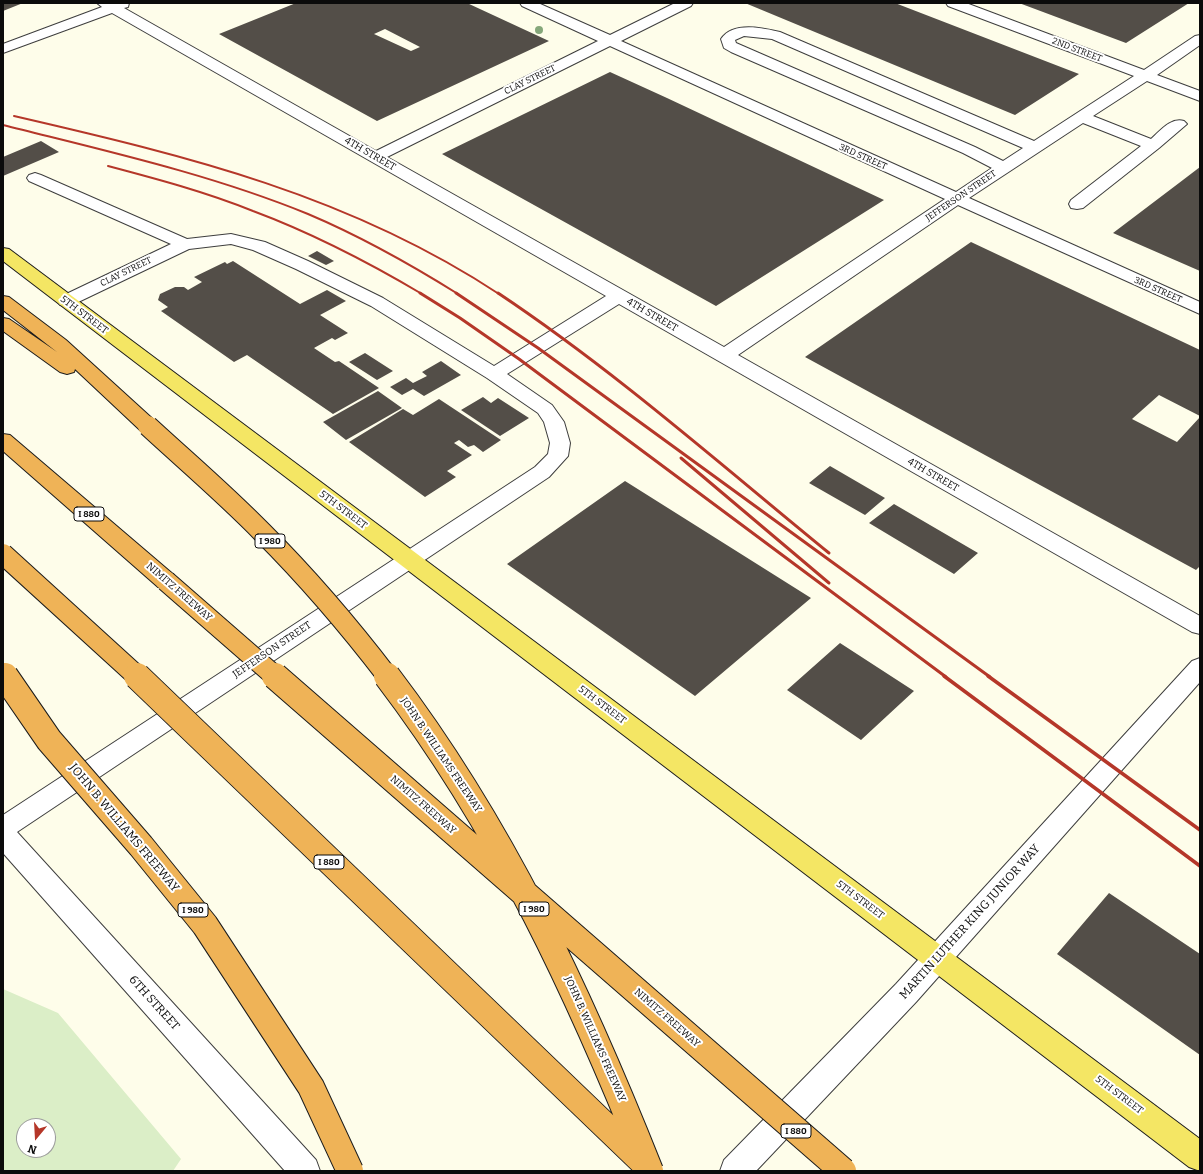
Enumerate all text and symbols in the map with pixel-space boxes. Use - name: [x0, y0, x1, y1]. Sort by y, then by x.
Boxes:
- street label: 2ND STREET: [1051, 36, 1103, 64]
- street label: CLAY STREET: [502, 63, 558, 97]
- street label: 4TH STREET: [342, 135, 398, 173]
- street label: 3RD STREET: [837, 142, 889, 172]
- street label: JEFFERSON STREET: [924, 168, 998, 224]
- street label: CLAY STREET: [98, 255, 154, 289]
- street label: 3RD STREET: [1132, 275, 1184, 305]
- street label: 5TH STREET: [58, 293, 110, 337]
- street label: 4TH STREET: [624, 296, 680, 334]
- street label: 4TH STREET: [905, 456, 961, 494]
- street label: 5TH STREET: [317, 488, 369, 532]
- road number: I 880: [74, 507, 104, 521]
- road number: I 980: [255, 534, 285, 548]
- street label: NIMITZ FREEWAY: [144, 560, 214, 624]
- street label: JEFFERSON STREET: [230, 619, 314, 681]
- street label: 5TH STREET: [576, 683, 628, 727]
- street label: JOHN B. WILLIAMS FREEWAY: [398, 695, 484, 815]
- street label: JOHN B. WILLIAMS FREEWAY: [66, 761, 182, 895]
- street label: NIMITZ FREEWAY: [388, 773, 458, 837]
- street label: MARTIN LUTHER KING JUNIOR WAY: [897, 842, 1043, 1002]
- road number: I 880: [314, 855, 344, 869]
- street label: 5TH STREET: [834, 878, 886, 922]
- road number: I 980: [519, 902, 549, 916]
- road number: I 980: [178, 903, 208, 917]
- street label: 6TH STREET: [126, 973, 182, 1033]
- street label: JOHN B. WILLIAMS FREEWAY: [562, 974, 628, 1104]
- street label: NIMITZ FREEWAY: [632, 986, 702, 1050]
- street label: 5TH STREET: [1093, 1073, 1145, 1117]
- north arrow: [16, 1118, 56, 1158]
- road number: I 880: [781, 1124, 811, 1138]
- text: N: [26, 1141, 38, 1156]

